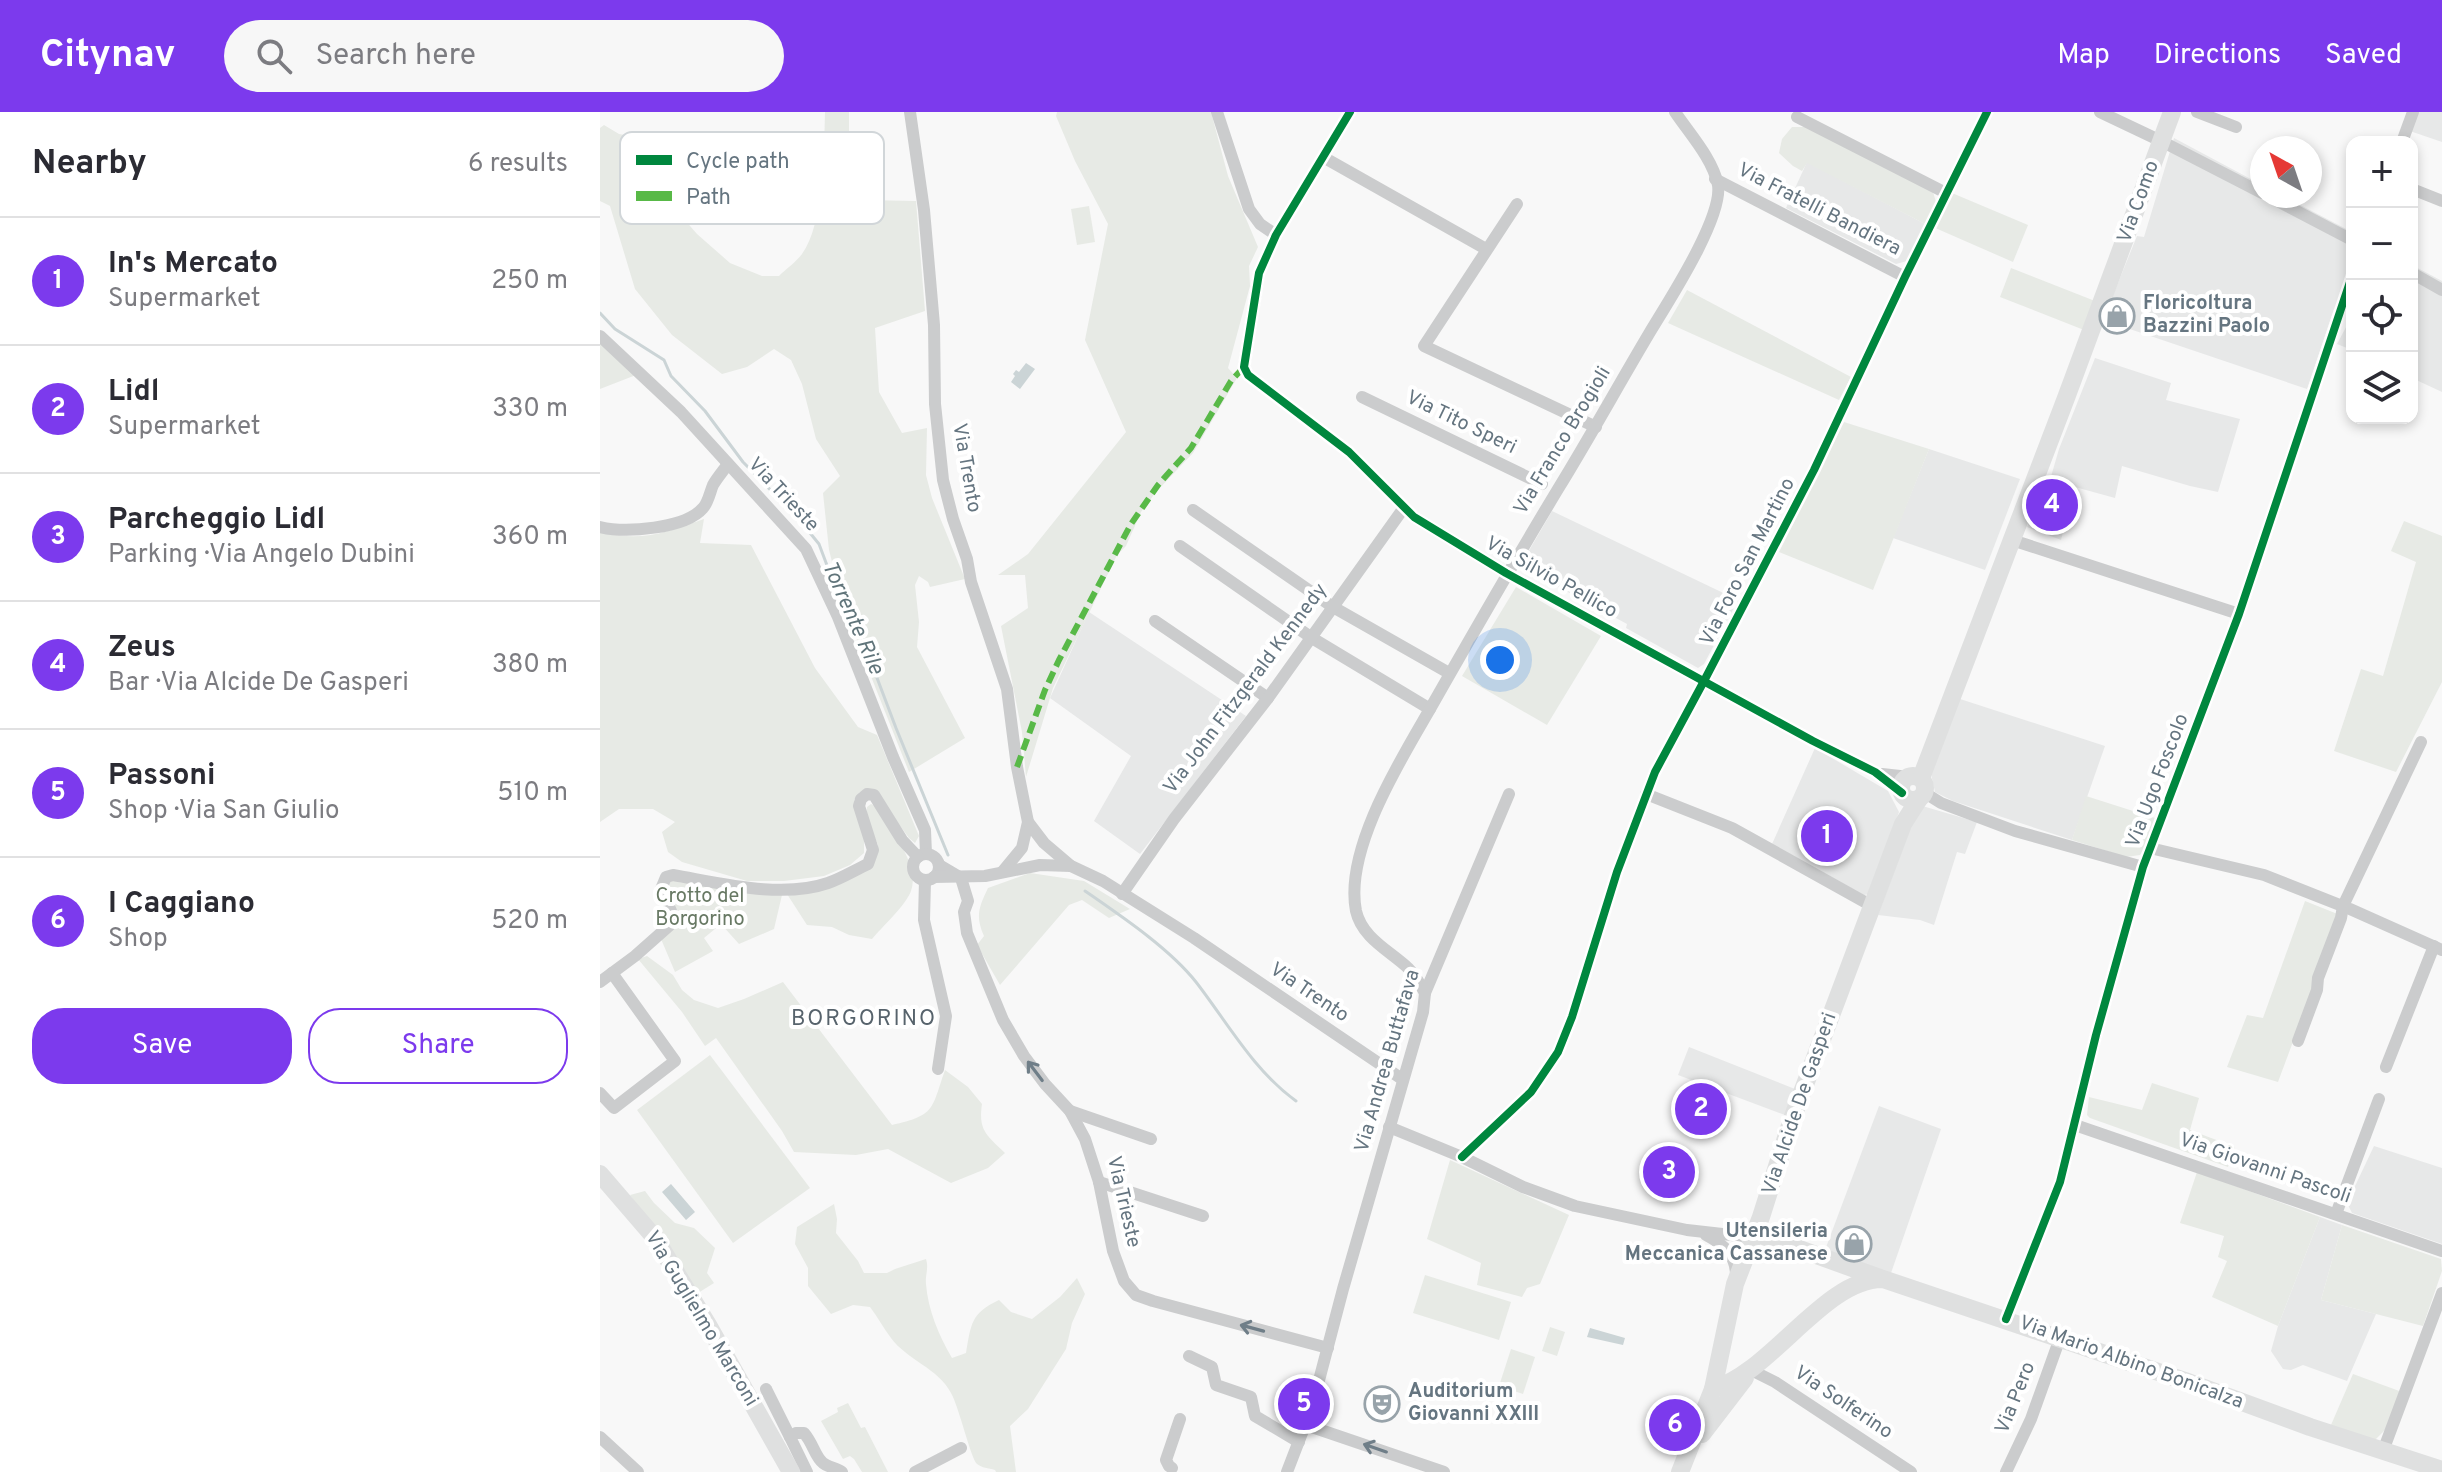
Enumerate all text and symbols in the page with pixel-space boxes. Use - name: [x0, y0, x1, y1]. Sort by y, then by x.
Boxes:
- search box: [224, 20, 784, 92]
- text: Citynav: [40, 32, 176, 81]
- icon: search: [252, 34, 296, 78]
- text: Search here: [316, 38, 476, 75]
- text: Map: [2057, 38, 2110, 74]
- text: Directions: [2154, 38, 2281, 74]
- text: Saved: [2325, 38, 2402, 74]
- legend: [620, 132, 884, 224]
- north arrow: [2250, 136, 2322, 208]
- map controls: [2346, 136, 2418, 424]
- button: +: [2346, 136, 2418, 208]
- text: Nearby: [32, 143, 147, 186]
- text: 6 results: [468, 148, 568, 181]
- text: Cycle path: [686, 149, 790, 176]
- street label: Via Como: [2112, 157, 2166, 247]
- street label: Via Fratelli Bandiera: [1733, 158, 1905, 262]
- text: Path: [686, 185, 731, 212]
- button: −: [2346, 208, 2418, 280]
- text: In's Mercato: [108, 246, 278, 283]
- text: 1: [53, 265, 63, 298]
- text: 250 m: [491, 265, 568, 298]
- button: locate: [2346, 280, 2418, 352]
- text: Supermarket: [108, 283, 260, 316]
- place label: Floricoltura Bazzini Paolo: [2143, 291, 2270, 340]
- shop icon: Floricoltura Bazzini Paolo: [2098, 297, 2136, 335]
- button: layers: [2346, 352, 2418, 424]
- street label: Via Franco Brogioli: [1508, 362, 1618, 520]
- text: Lidl: [108, 374, 160, 411]
- street label: Via Tito Speri: [1401, 385, 1521, 461]
- text: 2: [50, 393, 66, 426]
- text: 330 m: [492, 393, 568, 426]
- text: Supermarket: [108, 411, 260, 444]
- street label: Via Trento: [945, 421, 987, 515]
- street label: Via Trieste: [742, 452, 824, 538]
- street label: Via Foro San Martino: [1694, 474, 1802, 650]
- pin: 4: [2026, 475, 2078, 535]
- text: Parcheggio Lidl: [108, 502, 325, 539]
- text: 3: [50, 521, 66, 554]
- text: 360 m: [492, 521, 568, 554]
- street label: Via Silvio Pellico: [1480, 531, 1622, 625]
- text: Parking · Via Angelo Dubini: [108, 539, 415, 572]
- water label: Torrente Rile: [815, 557, 889, 680]
- street label: Via John Fitzgerald Kennedy: [1158, 578, 1334, 800]
- text: Zeus: [108, 630, 176, 667]
- your location: [1480, 640, 1520, 680]
- text: 4: [50, 649, 66, 682]
- text: 380 m: [492, 649, 568, 682]
- text: Bar · Via Alcide De Gasperi: [108, 667, 409, 700]
- street label: Via Ugo Foscolo: [2120, 710, 2196, 852]
- text: Passoni: [108, 758, 215, 795]
- text: 5: [50, 777, 66, 810]
- text: 510 m: [497, 777, 568, 810]
- text: Shop · Via San Giulio: [108, 795, 340, 828]
- pin: 1: [1801, 806, 1853, 866]
- park label: Crotto del Borgorino: [655, 884, 745, 933]
- text: I Caggiano: [108, 886, 255, 923]
- text: 6: [50, 905, 66, 938]
- text: 520 m: [491, 905, 568, 938]
- text: Shop: [108, 923, 168, 956]
- street label: Via Trento: [1264, 957, 1354, 1029]
- street label: Via Andrea Buttafava: [1349, 967, 1427, 1155]
- district label: BORGORINO: [791, 1006, 937, 1033]
- button: Save: [32, 1008, 292, 1084]
- button: Share: [308, 1008, 568, 1084]
- street label: Via Alcide De Gasperi: [1757, 1009, 1843, 1199]
- one-way arrow: [1027, 1061, 1044, 1082]
- pin: 2: [1675, 1079, 1727, 1139]
- street label: Via Giovanni Pascoli: [2176, 1127, 2354, 1211]
- pin: 3: [1643, 1142, 1695, 1202]
- street label: Via Trieste: [1100, 1154, 1146, 1250]
- place label: Utensileria Meccanica Cassanese: [1625, 1219, 1828, 1268]
- shop icon: Utensileria Meccanica Cassanese: [1835, 1225, 1873, 1263]
- street label: Via Guglielmo Marconi: [638, 1227, 764, 1411]
- street label: Via Mario Albino Bonicalza: [2015, 1310, 2247, 1416]
- one-way arrow: [1240, 1320, 1266, 1335]
- street label: Via Pero: [1990, 1358, 2042, 1438]
- street label: Via Solferino: [1788, 1360, 1898, 1446]
- pin: 5: [1278, 1374, 1330, 1434]
- place label: Auditorium Giovanni XXIII: [1408, 1379, 1539, 1428]
- theatre icon: Auditorium Giovanni XXIII: [1363, 1385, 1401, 1423]
- pin: 6: [1649, 1395, 1701, 1455]
- one-way arrow: [1363, 1440, 1388, 1455]

